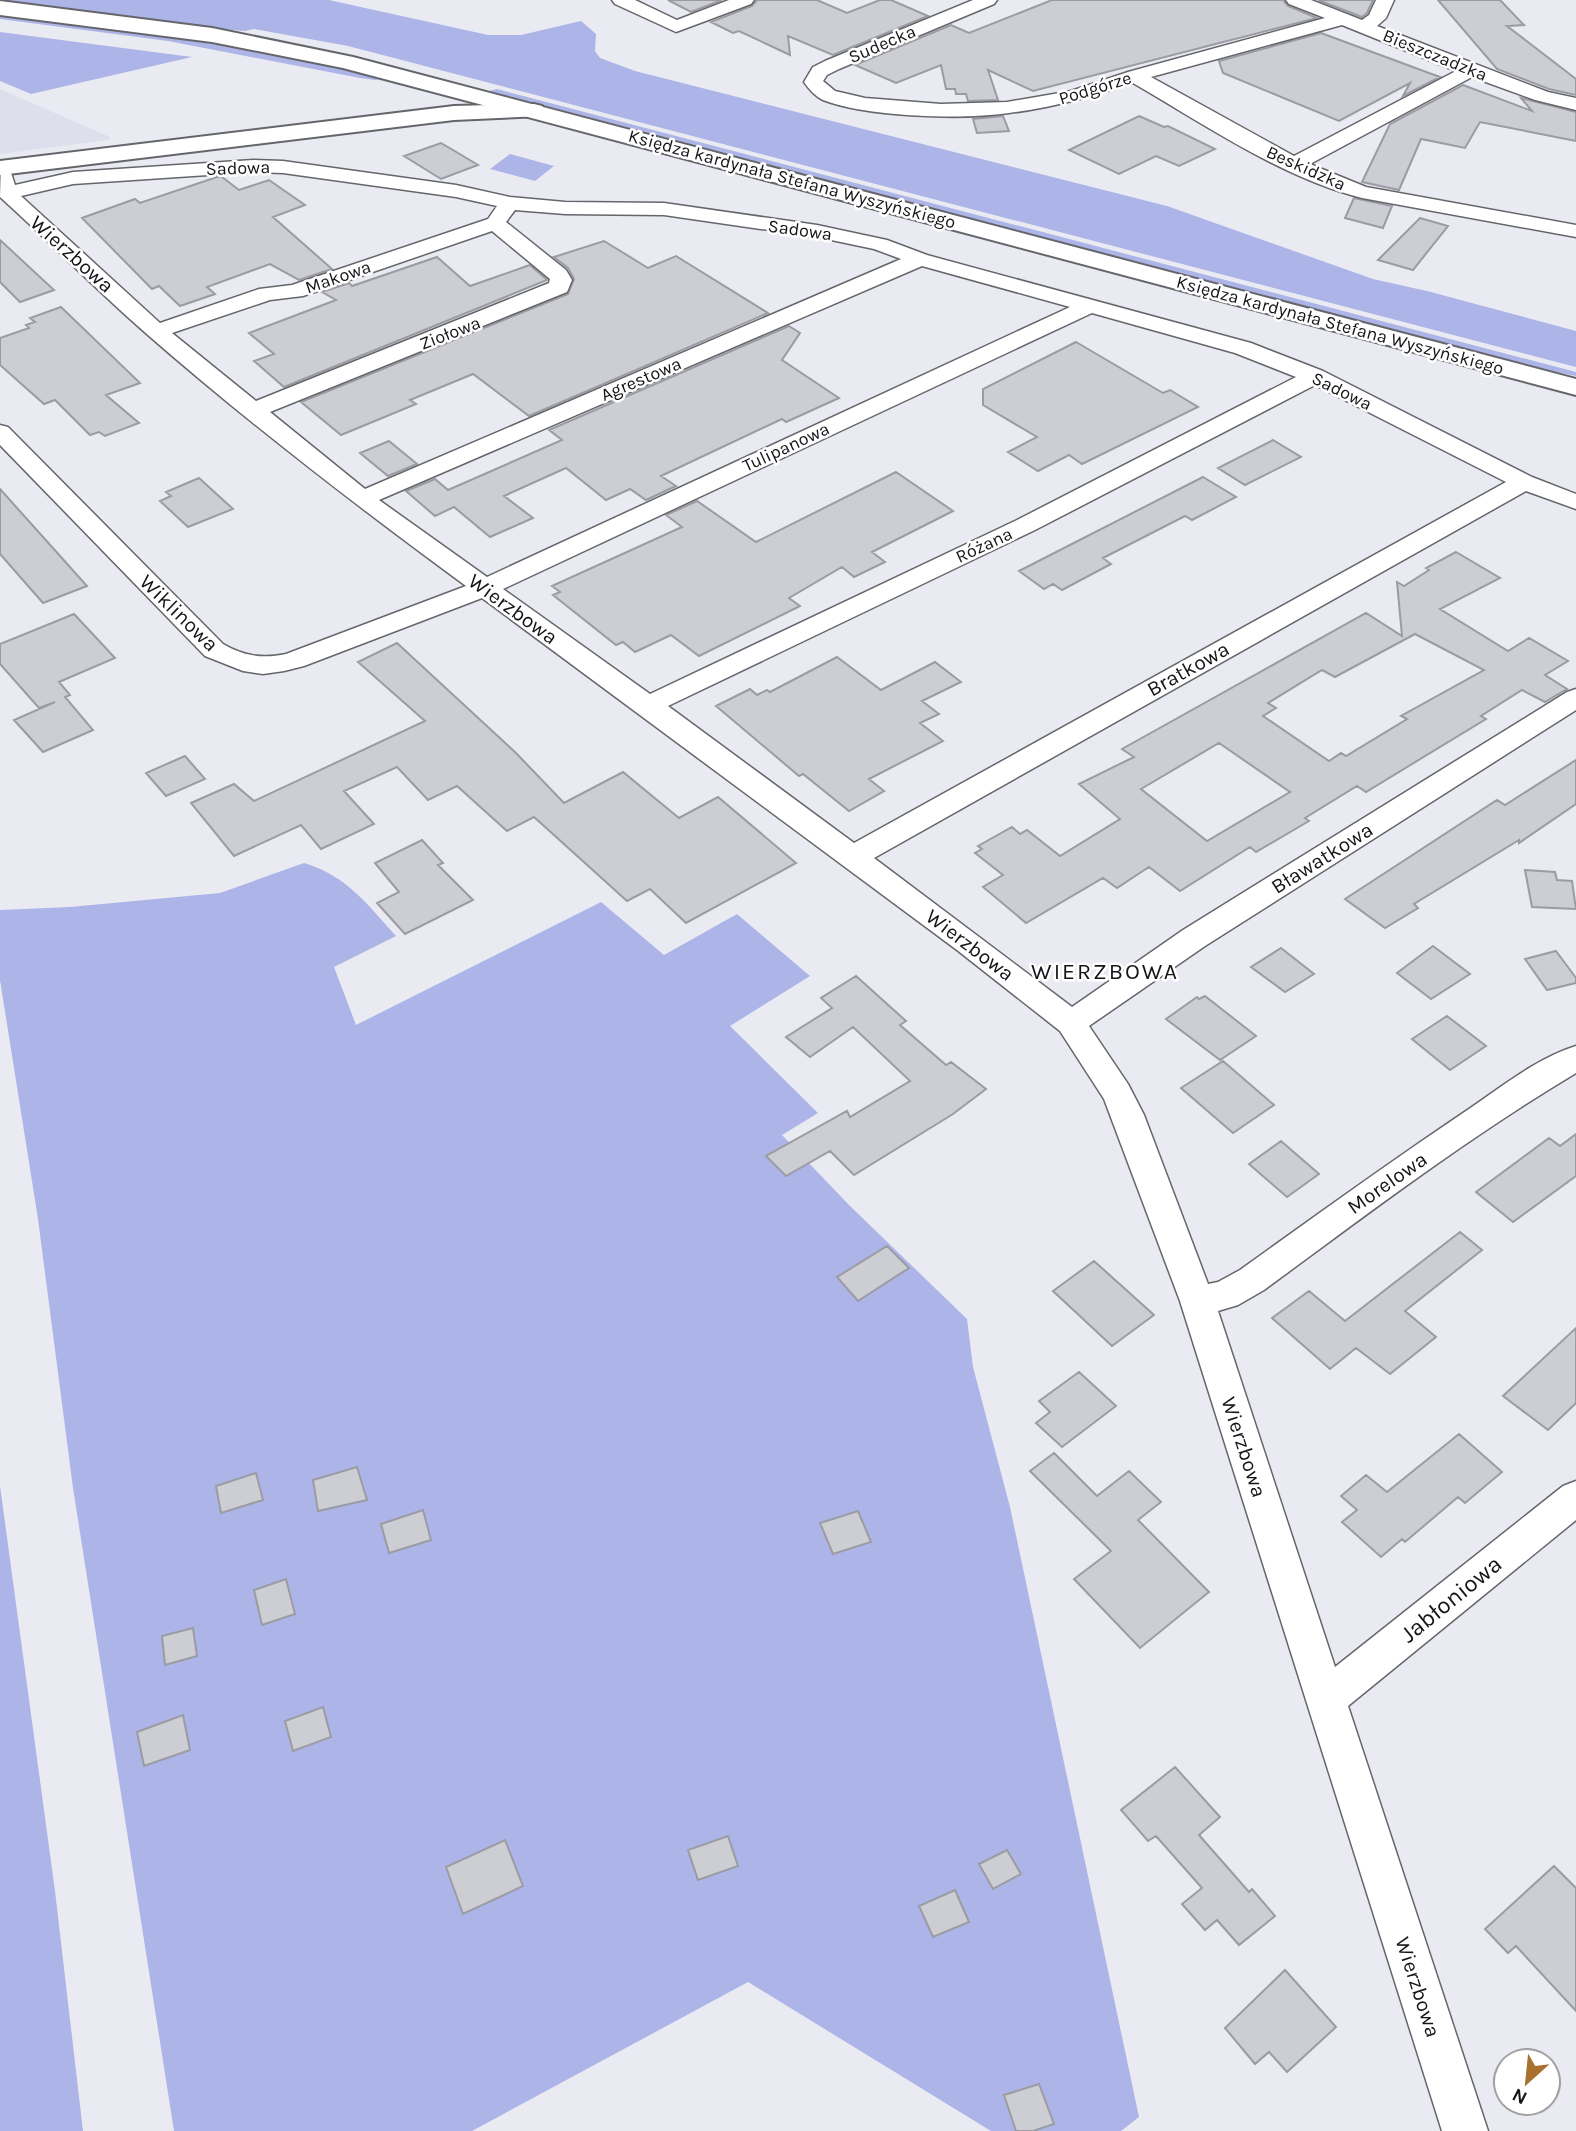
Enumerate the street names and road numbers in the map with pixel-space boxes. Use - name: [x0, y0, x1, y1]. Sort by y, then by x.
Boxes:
- street label: Sudecka: [845, 20, 919, 68]
- street label: Bieszczadzka: [1380, 24, 1490, 86]
- street label: Podgórze: [1056, 67, 1134, 109]
- street label: Księdza kardynała Stefana Wyszyńskiego: [626, 125, 958, 233]
- street label: Beskidzka: [1263, 141, 1349, 195]
- street label: Sadowa: [206, 156, 270, 180]
- street label: Wierzbowa: [25, 210, 119, 298]
- street label: Sadowa: [767, 215, 833, 245]
- street label: Makowa: [302, 256, 374, 298]
- street label: Księdza kardynała Stefana Wyszyńskiego: [1174, 271, 1506, 379]
- street label: Ziołowa: [416, 311, 484, 355]
- street label: Agrestowa: [597, 352, 685, 406]
- street label: Sadowa: [1308, 367, 1376, 415]
- street label: Tulipanowa: [739, 417, 833, 477]
- street label: Różana: [952, 522, 1016, 568]
- street label: Wierzbowa: [464, 569, 562, 649]
- street label: Wiklinowa: [135, 570, 223, 656]
- street label: Bratkowa: [1143, 637, 1233, 701]
- street label: Bławatkowa: [1267, 817, 1377, 899]
- street label: Wierzbowa: [921, 904, 1019, 986]
- street label: Morelowa: [1343, 1147, 1431, 1219]
- street label: Wierzbowa: [1217, 1394, 1271, 1500]
- street label: Jabłoniowa: [1395, 1550, 1507, 1648]
- street label: Wierzbowa: [1391, 1934, 1445, 2040]

